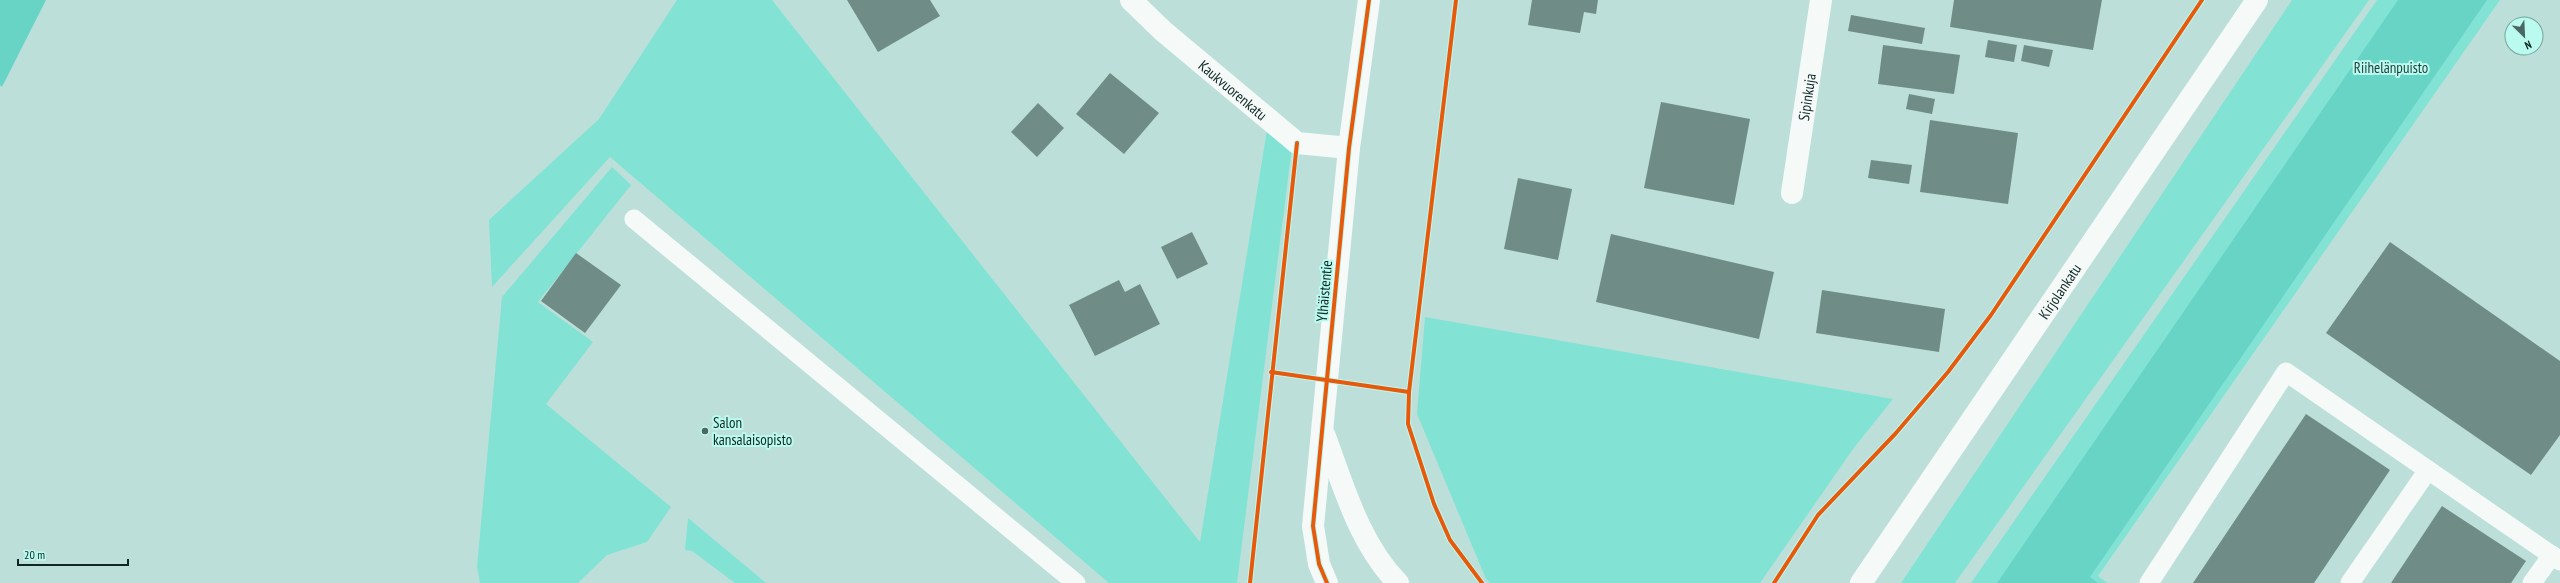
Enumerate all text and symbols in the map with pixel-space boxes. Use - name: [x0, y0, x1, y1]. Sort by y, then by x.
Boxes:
- north arrow: [2504, 16, 2544, 56]
- text: N: [2522, 38, 2534, 53]
- street label: Kaukvuorenkatu: [1195, 56, 1271, 124]
- park label: Riihelänpuisto: [2354, 58, 2428, 77]
- street label: Sipinkuja: [1793, 72, 1819, 122]
- street label: Ylhäistentie: [1312, 259, 1336, 323]
- street label: Kirjolankatu: [2034, 260, 2085, 322]
- place label: Salon kansalaisopisto: [713, 413, 792, 449]
- marker: Salon kansalaisopisto: [700, 426, 710, 436]
- scale bar: [18, 541, 128, 567]
- text: 20 m: [24, 547, 45, 562]

